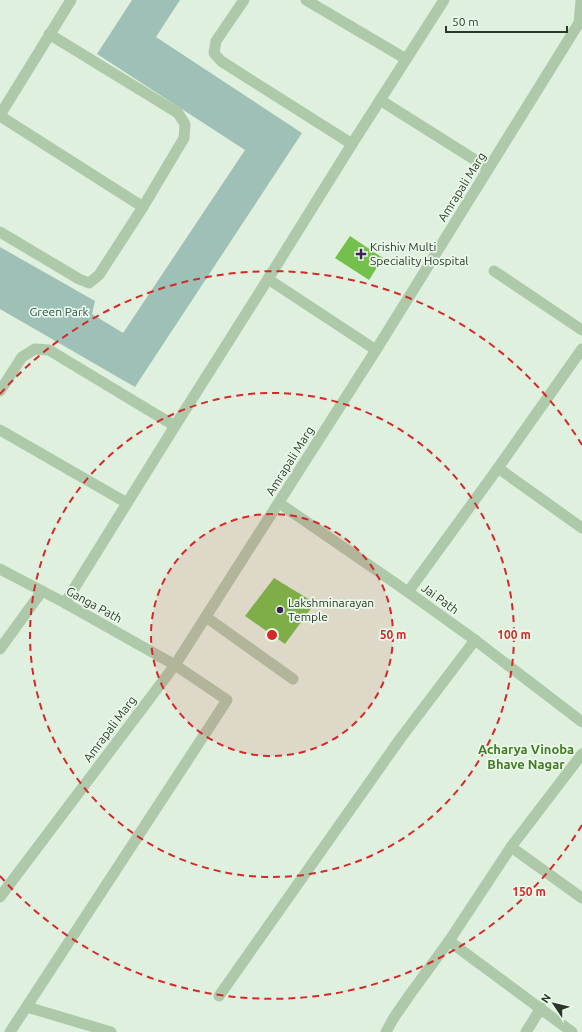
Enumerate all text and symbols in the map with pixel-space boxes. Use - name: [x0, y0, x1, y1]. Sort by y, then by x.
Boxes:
- scale bar: [446, 8, 567, 34]
- text: 50 m: [452, 15, 479, 28]
- street label: Amrapali Marg: [435, 150, 488, 224]
- place label: Krishiv Multi Speciality Hospital: [370, 240, 468, 267]
- marker: Krishiv Multi Speciality Hospital: [355, 248, 367, 260]
- park label: Green Park: [29, 305, 89, 318]
- street label: Amrapali Marg: [263, 424, 316, 498]
- street label: Jai Path: [419, 581, 461, 616]
- street label: Ganga Path: [64, 584, 124, 625]
- place label: Lakshminarayan Temple: [288, 596, 374, 623]
- marker: Lakshminarayan Temple: [275, 605, 285, 615]
- centre of rings: [265, 628, 279, 642]
- text: 50 m: [380, 628, 406, 641]
- text: 100 m: [497, 628, 531, 641]
- street label: Amrapali Marg: [81, 693, 139, 764]
- district label: Acharya Vinoba Bhave Nagar: [478, 742, 574, 771]
- text: 150 m: [512, 885, 546, 898]
- north arrow: [534, 984, 574, 1024]
- text: N: [539, 991, 553, 1005]

